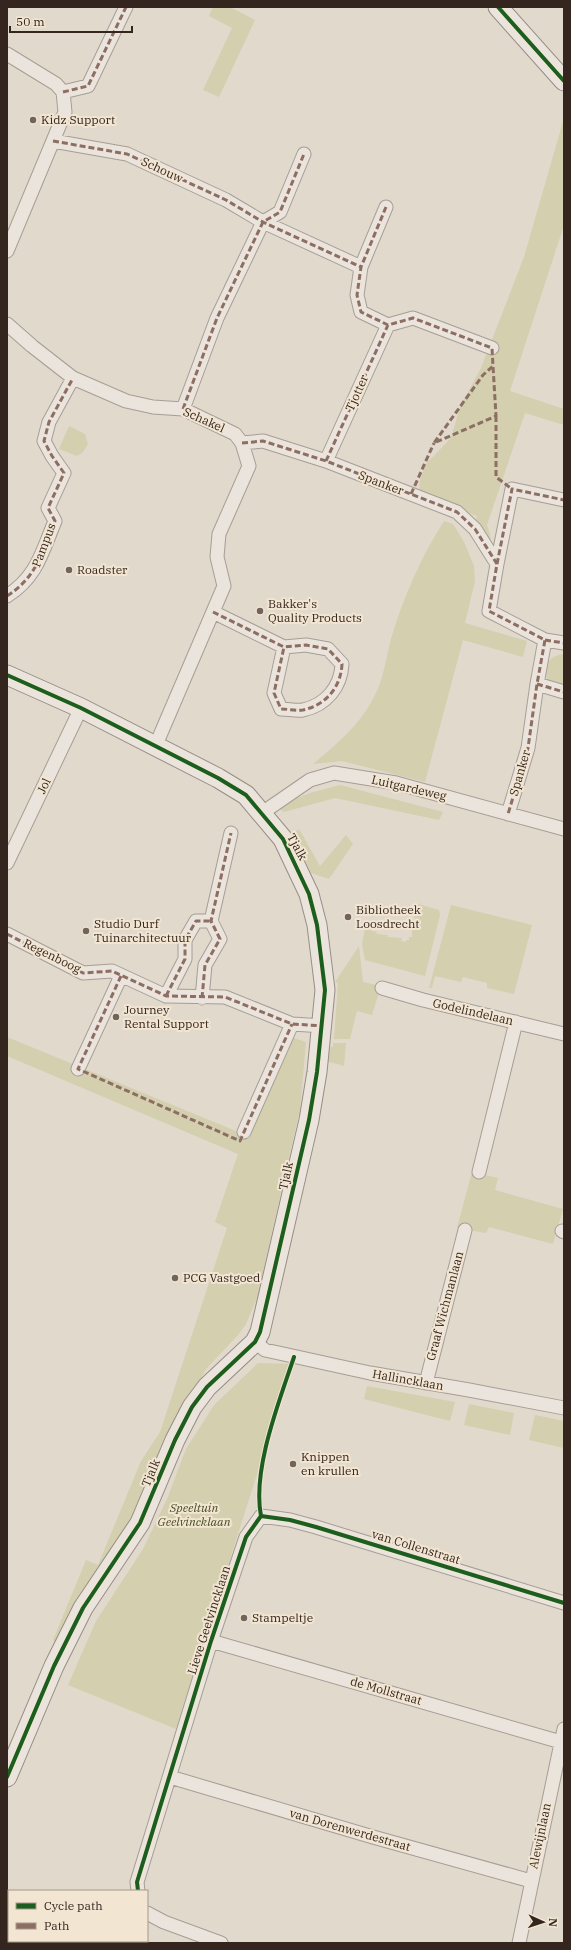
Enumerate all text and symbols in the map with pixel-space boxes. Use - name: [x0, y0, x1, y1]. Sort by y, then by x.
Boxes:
- scale bar: [10, 8, 132, 34]
- text: 50 m: [16, 14, 45, 29]
- place label: Kidz Support: [41, 112, 115, 127]
- marker: Kidz Support: [28, 115, 38, 125]
- street label: Schouw: [139, 153, 186, 186]
- street label: Tjotter: [342, 372, 371, 413]
- street label: Schakel: [181, 404, 228, 436]
- street label: Spanker: [356, 467, 407, 498]
- street label: Pampus: [28, 521, 59, 569]
- place label: Roadster: [77, 562, 128, 577]
- marker: Roadster: [64, 565, 74, 575]
- place label: Bakker's Quality Products: [268, 596, 362, 625]
- marker: Bakker's Quality Products: [255, 606, 265, 616]
- street label: Spanker: [506, 747, 533, 798]
- street label: Luitgardeweg: [370, 772, 449, 804]
- street label: Jol: [33, 775, 54, 796]
- street label: Tjalk: [284, 831, 311, 863]
- place label: Bibliotheek Loosdrecht: [356, 902, 421, 931]
- marker: Bibliotheek Loosdrecht: [343, 912, 353, 922]
- place label: Studio Durf Tuinarchitectuur: [94, 916, 192, 945]
- marker: Studio Durf Tuinarchitectuur: [81, 926, 91, 936]
- street label: Regenboog: [21, 935, 84, 976]
- street label: Godelindelaan: [431, 995, 515, 1028]
- place label: Journey Rental Support: [124, 1002, 209, 1031]
- marker: Journey Rental Support: [111, 1012, 121, 1022]
- street label: Tjalk: [275, 1160, 296, 1192]
- street label: Graaf Wichmanlaan: [423, 1249, 466, 1362]
- place label: PCG Vastgoed: [183, 1270, 260, 1285]
- marker: PCG Vastgoed: [170, 1273, 180, 1283]
- street label: Hallincklaan: [371, 1366, 445, 1393]
- place label: Knippen en krullen: [301, 1449, 360, 1478]
- street label: Tjalk: [138, 1457, 163, 1489]
- marker: Knippen en krullen: [288, 1459, 298, 1469]
- park label: Speeltuin Geelvincklaan: [158, 1500, 231, 1529]
- street label: van Collenstraat: [370, 1526, 462, 1567]
- street label: Lieve Geelvincklaan: [184, 1563, 233, 1676]
- place label: Stampeltje: [252, 1610, 313, 1625]
- marker: Stampeltje: [239, 1613, 249, 1623]
- street label: de Mollstraat: [349, 1673, 424, 1708]
- street label: Alewijnlaan: [525, 1801, 554, 1870]
- street label: van Dorenwerdestraat: [288, 1805, 412, 1854]
- legend: [8, 1890, 148, 1942]
- text: Cycle path: [44, 1898, 103, 1913]
- north arrow: [523, 1902, 563, 1942]
- text: Path: [44, 1918, 70, 1933]
- text: N: [546, 1918, 560, 1928]

